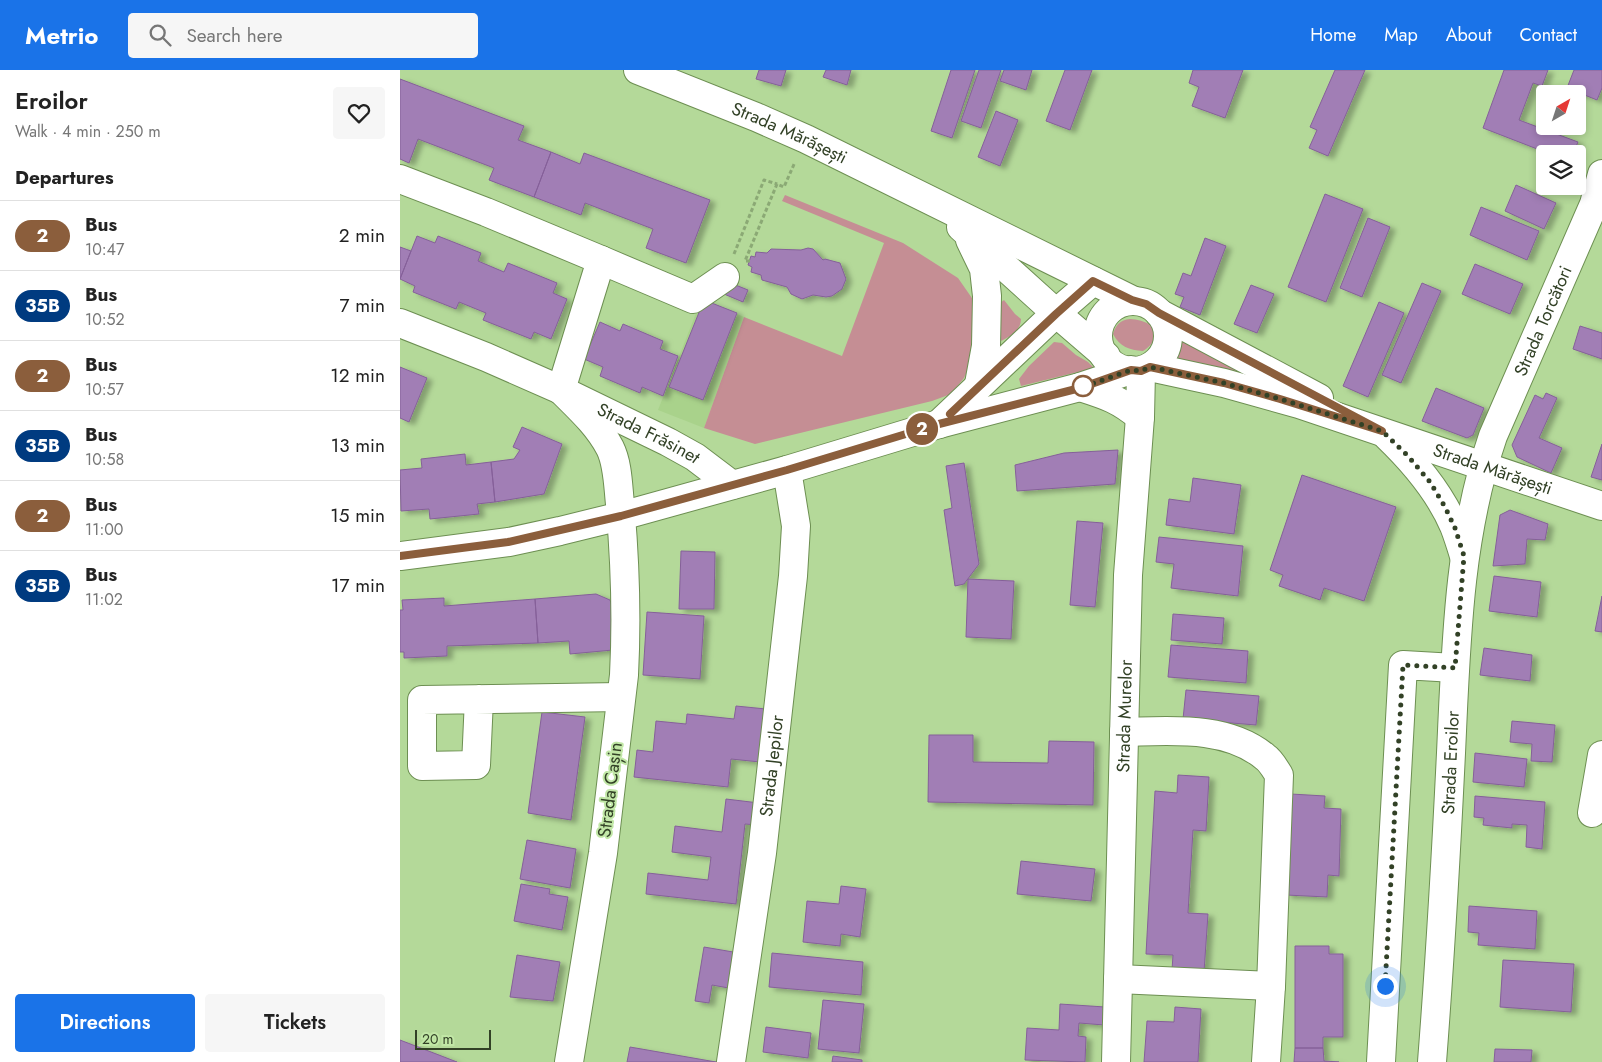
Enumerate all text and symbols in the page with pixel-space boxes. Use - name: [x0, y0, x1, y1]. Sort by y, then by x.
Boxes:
- search box: [128, 13, 478, 58]
- text: Metrio: [25, 18, 98, 53]
- icon: search: [146, 21, 174, 49]
- text: Search here: [186, 22, 283, 49]
- text: Home: [1310, 22, 1356, 48]
- text: Map: [1384, 22, 1418, 48]
- text: About: [1446, 22, 1491, 48]
- text: Contact: [1519, 22, 1577, 48]
- text: Eroilor: [15, 83, 88, 118]
- north arrow: [1536, 85, 1586, 135]
- map controls: [1536, 85, 1586, 195]
- button: heart: [333, 87, 385, 139]
- street label: Strada Mărășești: [728, 96, 852, 170]
- text: Walk · 4 min · 250 m: [15, 120, 161, 143]
- button: layers: [1536, 145, 1586, 195]
- text: Departures: [15, 164, 114, 191]
- text: Bus: [85, 211, 117, 238]
- text: 2 min: [339, 222, 385, 249]
- text: 2: [37, 223, 48, 249]
- text: 10:47: [85, 238, 124, 261]
- street label: Strada Torcători: [1508, 262, 1579, 380]
- text: Bus: [85, 281, 117, 308]
- text: 7 min: [340, 292, 385, 319]
- text: 35B: [25, 293, 60, 319]
- text: 10:52: [85, 308, 125, 331]
- text: Bus: [85, 351, 117, 378]
- text: 12 min: [330, 362, 385, 389]
- text: 2: [37, 363, 48, 389]
- unlabelled marker: [1072, 375, 1094, 397]
- text: 10:57: [85, 378, 124, 401]
- street label: Strada Frăsinet: [593, 396, 706, 470]
- line badge: 2: [906, 413, 938, 445]
- text: 2: [916, 416, 928, 442]
- text: Bus: [85, 421, 117, 448]
- text: 13 min: [331, 432, 385, 459]
- text: 35B: [25, 433, 60, 459]
- street label: Strada Mărășești: [1430, 437, 1556, 501]
- text: 10:58: [85, 448, 124, 471]
- text: Bus: [85, 491, 117, 518]
- text: 15 min: [330, 502, 385, 529]
- text: 2: [37, 503, 48, 529]
- text: 11:00: [85, 518, 123, 541]
- text: Bus: [85, 561, 117, 588]
- text: 17 min: [331, 572, 385, 599]
- text: 35B: [25, 573, 60, 599]
- text: 11:02: [85, 588, 123, 611]
- street label: Strada Murelor: [1110, 659, 1139, 773]
- street label: Strada Eroilor: [1435, 709, 1466, 815]
- street label: Strada Jepilor: [753, 713, 790, 818]
- street label: Strada Cașin: [591, 741, 629, 839]
- your location: [1373, 974, 1398, 999]
- button: Directions: [15, 994, 195, 1052]
- button: Tickets: [205, 994, 385, 1052]
- scale bar: [415, 1027, 491, 1050]
- text: 20 m: [422, 1029, 454, 1049]

